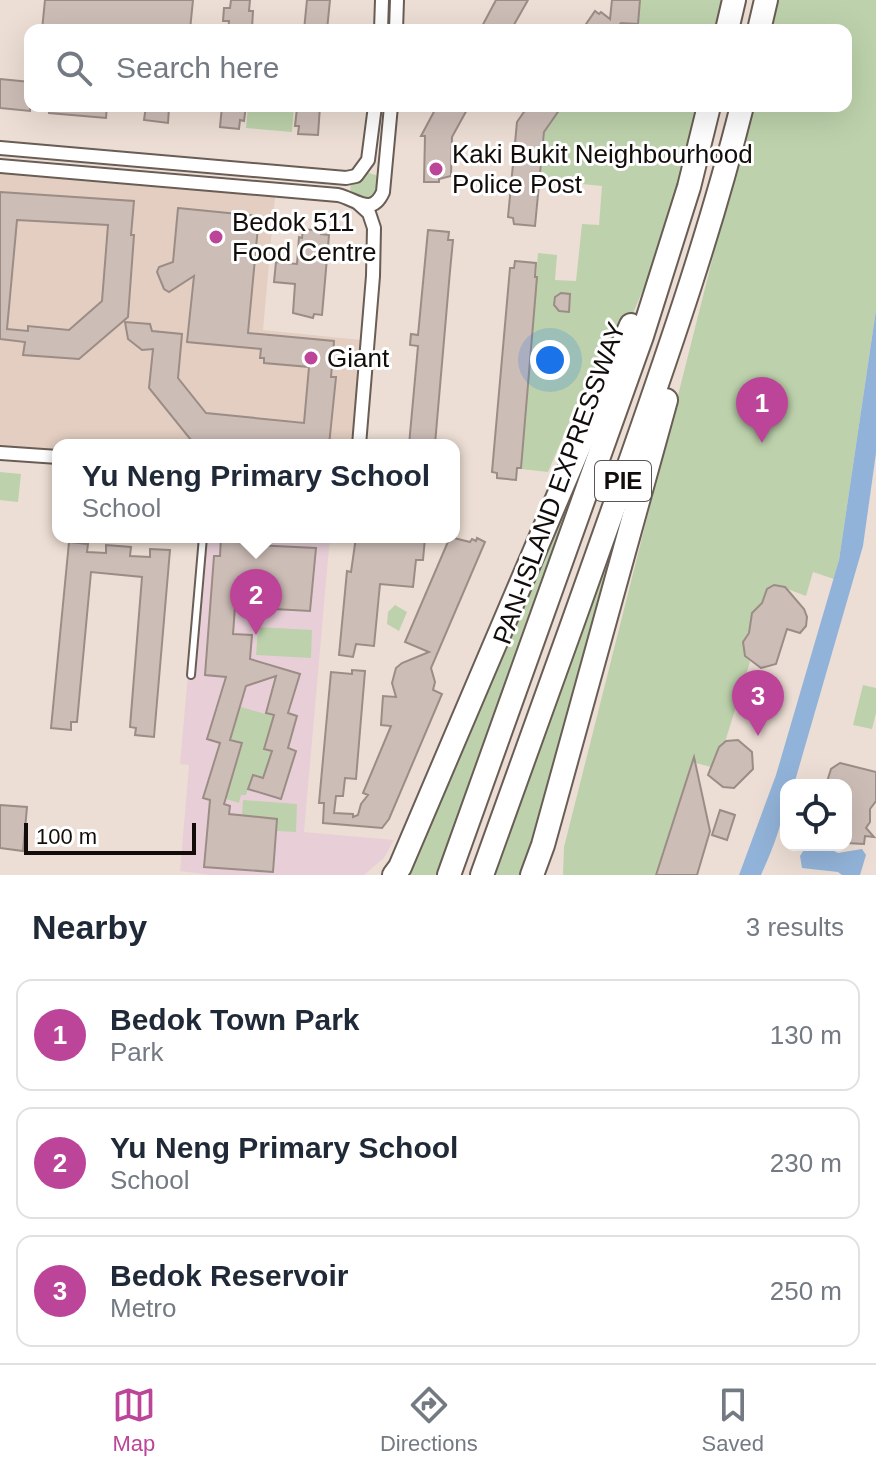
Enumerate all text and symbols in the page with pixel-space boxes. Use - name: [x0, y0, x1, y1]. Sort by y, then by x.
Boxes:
- search box: [24, 24, 852, 112]
- icon: search: [52, 46, 96, 90]
- text: Search here: [116, 51, 279, 84]
- place label: Kaki Bukit Neighbourhood Police Post: [452, 139, 753, 199]
- marker: Kaki Bukit Neighbourhood Police Post: [427, 160, 445, 178]
- place label: Bedok 511 Food Centre: [232, 207, 377, 267]
- marker: Bedok 511 Food Centre: [207, 228, 225, 246]
- street label: PAN-ISLAND EXPRESSWAY: [487, 318, 631, 648]
- your location: [530, 340, 570, 380]
- place label: Giant: [327, 343, 390, 373]
- marker: Giant: [302, 349, 320, 367]
- pin: 1: [736, 377, 788, 443]
- popup: [52, 439, 460, 543]
- text: Yu Neng Primary School: [82, 459, 430, 492]
- road number: PIE: [595, 461, 651, 501]
- text: School: [82, 493, 161, 523]
- pin: 2: [230, 569, 282, 635]
- pin: 3: [732, 670, 784, 736]
- map controls: [780, 779, 852, 851]
- button: locate: [780, 779, 852, 851]
- scale bar: [24, 819, 196, 855]
- text: 100 m: [36, 824, 97, 849]
- text: Nearby: [32, 908, 147, 946]
- text: 3 results: [746, 912, 844, 942]
- text: Bedok Town Park: [110, 1003, 360, 1036]
- text: 1: [53, 1020, 67, 1050]
- text: 130 m: [770, 1020, 842, 1050]
- text: Park: [110, 1037, 163, 1067]
- text: Yu Neng Primary School: [110, 1131, 458, 1164]
- text: 2: [53, 1148, 67, 1178]
- text: 230 m: [770, 1148, 842, 1178]
- text: School: [110, 1165, 190, 1195]
- text: Bedok Reservoir: [110, 1259, 348, 1292]
- text: 3: [53, 1276, 67, 1306]
- text: 250 m: [770, 1276, 842, 1306]
- text: Metro: [110, 1293, 176, 1323]
- tab: Map: [112, 1383, 156, 1457]
- tab: Directions: [380, 1383, 478, 1457]
- tab: Saved: [702, 1383, 764, 1457]

